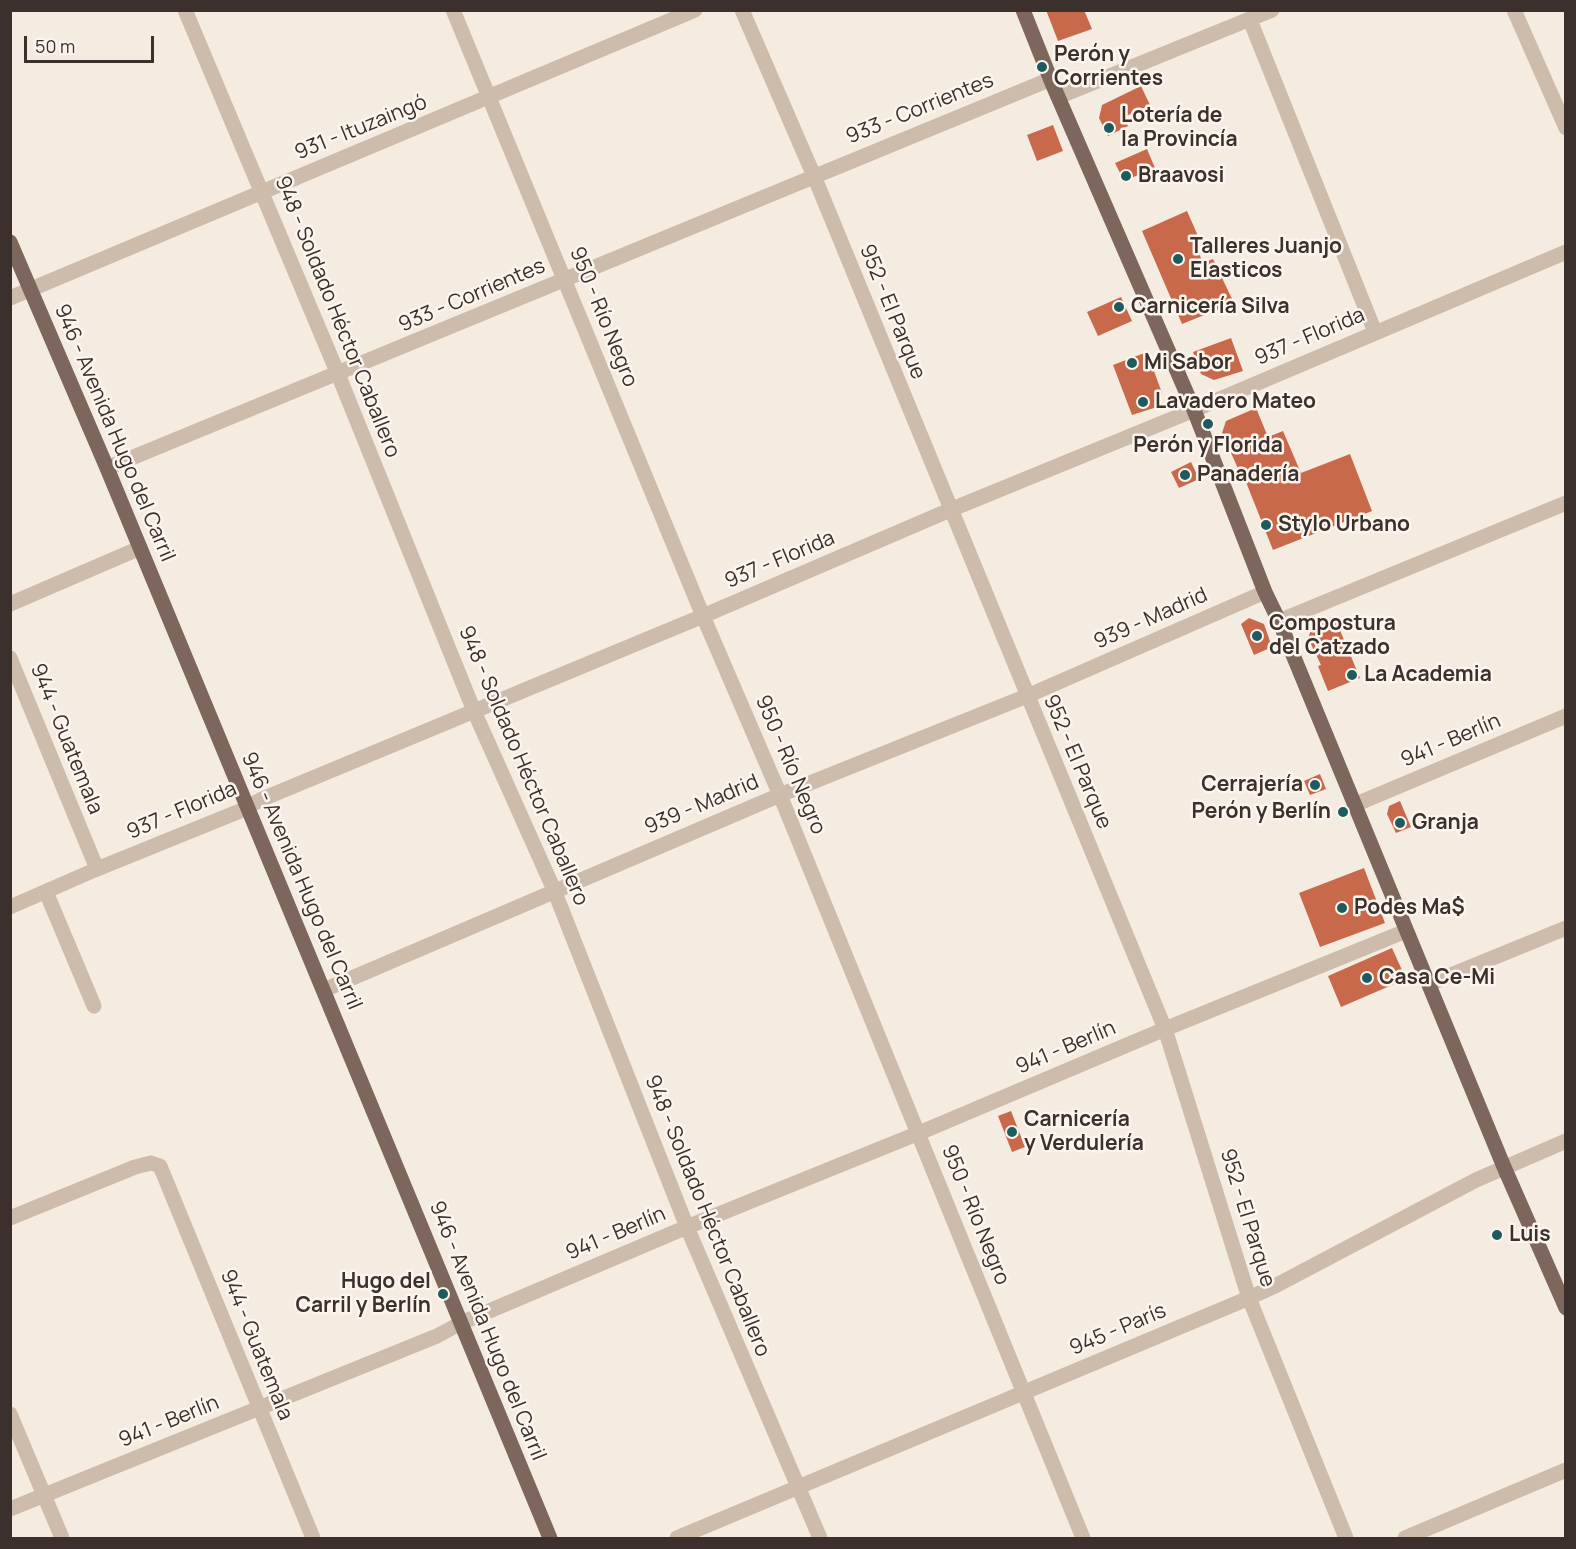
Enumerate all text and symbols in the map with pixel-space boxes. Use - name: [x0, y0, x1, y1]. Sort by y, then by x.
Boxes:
- scale bar: [27, 24, 158, 62]
- text: 50 m: [35, 34, 75, 58]
- place label: Perón y Corrientes: [1054, 42, 1163, 92]
- marker: Perón y Corrientes: [1035, 60, 1049, 74]
- street label: 933 - Corrientes: [843, 68, 997, 150]
- street label: 931 - Ituzaingó: [291, 90, 431, 166]
- place label: Lotería de la Provincía: [1121, 103, 1238, 153]
- marker: Lotería de la Provincía: [1102, 121, 1116, 135]
- place label: Braavosi: [1138, 163, 1224, 189]
- marker: Braavosi: [1119, 169, 1133, 183]
- street label: 948 - Soldado Héctor Caballero: [269, 173, 405, 461]
- place label: Talleres Juanjo Elasticos: [1190, 234, 1342, 284]
- street label: 952 - El Parque: [853, 241, 931, 383]
- street label: 950 - Río Negro: [563, 243, 643, 391]
- marker: Talleres Juanjo Elasticos: [1171, 252, 1185, 266]
- street label: 933 - Corrientes: [395, 254, 549, 338]
- place label: Carnicería Silva: [1131, 294, 1290, 320]
- street label: 946 - Avenida Hugo del Carril: [48, 300, 180, 566]
- marker: Carnicería Silva: [1112, 300, 1126, 314]
- street label: 937 - Florida: [1251, 303, 1369, 371]
- place label: Mi Sabor: [1144, 350, 1232, 376]
- marker: Mi Sabor: [1125, 356, 1139, 370]
- place label: Lavadero Mateo: [1155, 389, 1316, 415]
- marker: Lavadero Mateo: [1136, 395, 1150, 409]
- marker: Perón y Florida: [1201, 417, 1215, 431]
- place label: Perón y Florida: [1133, 433, 1283, 459]
- place label: Panadería: [1197, 462, 1299, 488]
- marker: Panadería: [1178, 468, 1192, 482]
- place label: Stylo Urbano: [1278, 512, 1410, 538]
- marker: Stylo Urbano: [1259, 518, 1273, 532]
- street label: 937 - Florida: [721, 526, 839, 594]
- street label: 939 - Madrid: [1090, 583, 1212, 655]
- place label: Compostura del Catzado: [1269, 611, 1396, 661]
- street label: 948 - Soldado Héctor Caballero: [453, 622, 593, 910]
- marker: Compostura del Catzado: [1250, 629, 1264, 643]
- street label: 944 - Guatemala: [24, 660, 108, 818]
- place label: La Academia: [1364, 662, 1492, 688]
- marker: La Academia: [1345, 668, 1359, 682]
- street label: 952 - El Parque: [1037, 691, 1117, 833]
- street label: 950 - Río Negro: [749, 692, 831, 838]
- street label: 941 - Berlín: [1397, 709, 1505, 773]
- street label: 946 - Avenida Hugo del Carril: [235, 748, 367, 1014]
- street label: 939 - Madrid: [641, 770, 763, 840]
- place label: Cerrajería: [1201, 772, 1303, 798]
- street label: 937 - Florida: [123, 777, 241, 845]
- marker: Cerrajería: [1308, 778, 1322, 792]
- place label: Perón y Berlín: [1192, 799, 1331, 825]
- marker: Perón y Berlín: [1336, 805, 1350, 819]
- place label: Granja: [1412, 810, 1479, 836]
- marker: Granja: [1393, 816, 1407, 830]
- place label: Podes Ma$: [1354, 895, 1465, 921]
- marker: Podes Ma$: [1335, 901, 1349, 915]
- place label: Casa Ce-Mi: [1379, 965, 1495, 991]
- marker: Casa Ce-Mi: [1360, 971, 1374, 985]
- street label: 941 - Berlín: [1012, 1016, 1120, 1080]
- street label: 948 - Soldado Héctor Caballero: [639, 1072, 775, 1360]
- place label: Carnicería y Verdulería: [1024, 1107, 1144, 1157]
- marker: Carnicería y Verdulería: [1005, 1125, 1019, 1139]
- street label: 950 - Río Negro: [935, 1141, 1015, 1289]
- street label: 952 - El Parque: [1214, 1146, 1280, 1290]
- street label: 946 - Avenida Hugo del Carril: [423, 1198, 551, 1464]
- street label: 941 - Berlín: [562, 1202, 670, 1266]
- place label: Luis: [1509, 1222, 1551, 1248]
- marker: Luis: [1490, 1228, 1504, 1242]
- street label: 944 - Guatemala: [214, 1266, 298, 1424]
- place label: Hugo del Carril y Berlín: [296, 1269, 431, 1319]
- marker: Hugo del Carril y Berlín: [436, 1287, 450, 1301]
- street label: 945 - París: [1066, 1298, 1170, 1362]
- street label: 941 - Berlín: [115, 1390, 223, 1454]

